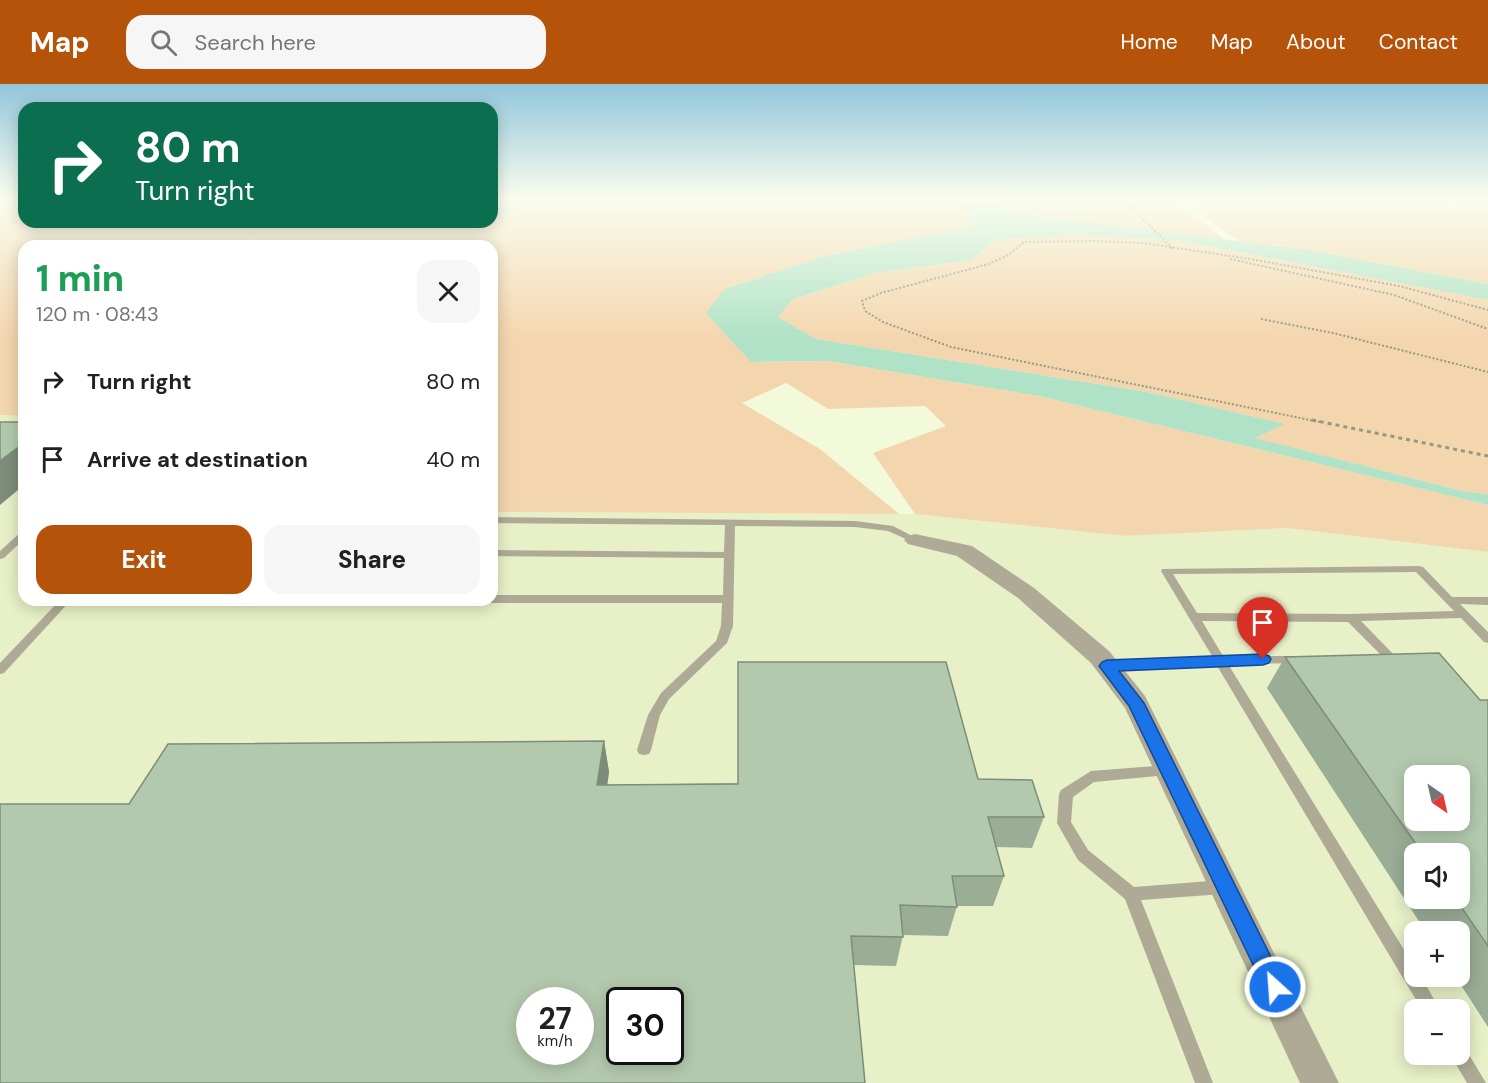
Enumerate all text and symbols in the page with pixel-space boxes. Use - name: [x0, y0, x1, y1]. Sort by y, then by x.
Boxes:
- search box: [126, 15, 546, 69]
- text: Map: [30, 24, 90, 61]
- icon: search: [147, 26, 180, 59]
- text: Search here: [195, 28, 316, 57]
- text: Home: [1120, 28, 1178, 56]
- text: Map: [1211, 28, 1253, 56]
- text: About: [1286, 28, 1346, 56]
- text: Contact: [1379, 28, 1458, 56]
- text: 80 m: [135, 120, 241, 175]
- icon: right: [36, 126, 114, 204]
- text: Turn right: [135, 173, 255, 208]
- text: 1 min: [36, 255, 124, 302]
- button: close: [417, 260, 480, 323]
- text: 120 m · 08:43: [36, 301, 159, 327]
- icon: right: [36, 365, 69, 398]
- text: Turn right: [87, 367, 192, 396]
- text: 80 m: [426, 367, 480, 396]
- icon: arrive: [36, 443, 69, 476]
- text: Arrive at destination: [87, 445, 308, 474]
- text: 40 m: [426, 445, 480, 474]
- button: Exit: [36, 525, 252, 594]
- button: Share: [264, 525, 480, 594]
- pin: [1237, 597, 1288, 659]
- icon: arrive: [1246, 606, 1279, 639]
- north arrow: [1404, 765, 1470, 831]
- map controls: [1404, 765, 1470, 1065]
- button: sound: [1404, 843, 1470, 909]
- button: +: [1404, 921, 1470, 987]
- position arrow: [1243, 955, 1307, 1019]
- speed limit sign: 30: [606, 987, 684, 1065]
- text: 27: [538, 999, 572, 1038]
- button: −: [1404, 999, 1470, 1065]
- text: km/h: [537, 1031, 573, 1051]

